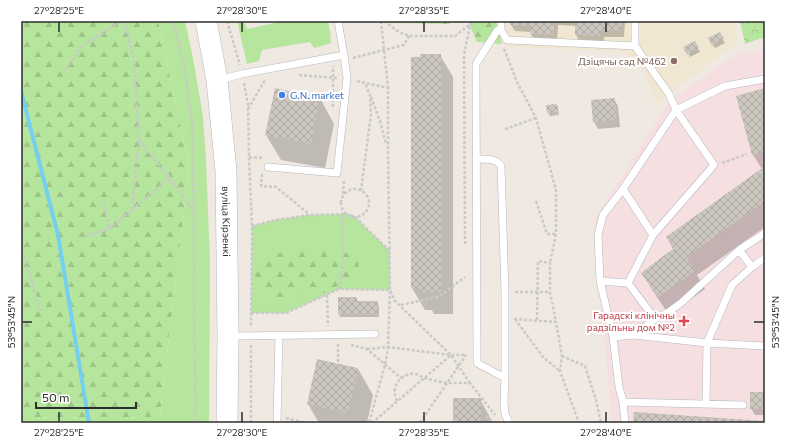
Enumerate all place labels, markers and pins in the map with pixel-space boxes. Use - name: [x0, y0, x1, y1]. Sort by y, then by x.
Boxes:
- place label: Дзіцячы сад №462: [578, 55, 666, 67]
- marker: Дзіцячы сад №462: [669, 56, 679, 66]
- place label: G.N. market: [290, 89, 344, 101]
- marker: G.N. market: [277, 90, 287, 100]
- place label: Гарадскі клінічны радзільны дом №2: [587, 309, 675, 333]
- marker: Гарадскі клінічны радзільны дом №2: [678, 315, 690, 327]

